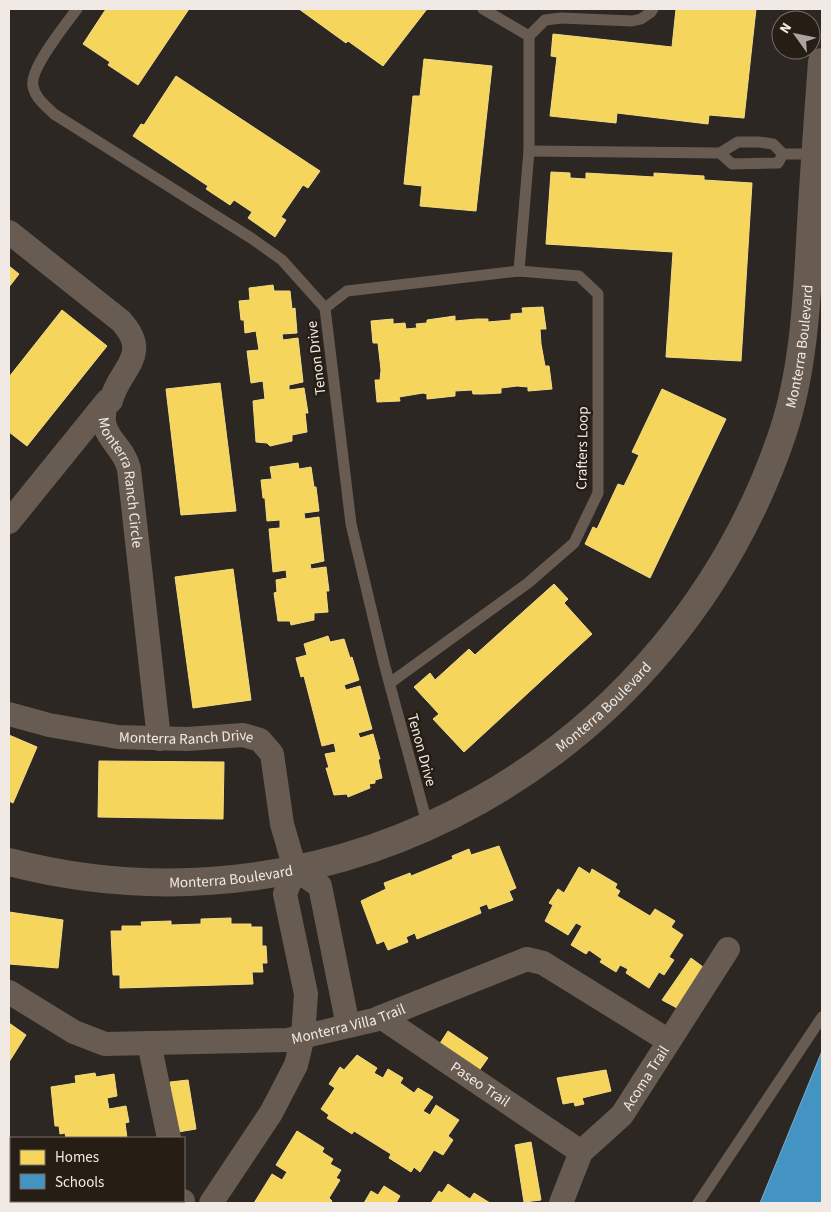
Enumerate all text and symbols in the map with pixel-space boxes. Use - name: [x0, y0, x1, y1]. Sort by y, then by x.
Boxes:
- north arrow: [771, 10, 821, 60]
- text: N: [775, 19, 797, 38]
- street label: Monterra Boulevard: [780, 284, 818, 410]
- street label: Tenon Drive: [302, 320, 331, 396]
- street label: Crafters Loop: [571, 406, 594, 490]
- street label: Monterra Ranch Circle: [92, 416, 148, 549]
- street label: Monterra Boulevard: [551, 658, 657, 758]
- street label: Tenon Drive: [402, 711, 441, 789]
- street label: Monterra Ranch Drive: [119, 725, 256, 750]
- street label: Monterra Boulevard: [169, 860, 295, 893]
- street label: Monterra Villa Trail: [289, 999, 409, 1050]
- street label: Acoma Trail: [618, 1042, 675, 1115]
- street label: Paseo Trail: [446, 1057, 514, 1112]
- legend: [10, 1137, 185, 1202]
- text: Homes: [55, 1147, 99, 1168]
- text: Schools: [55, 1172, 104, 1193]

